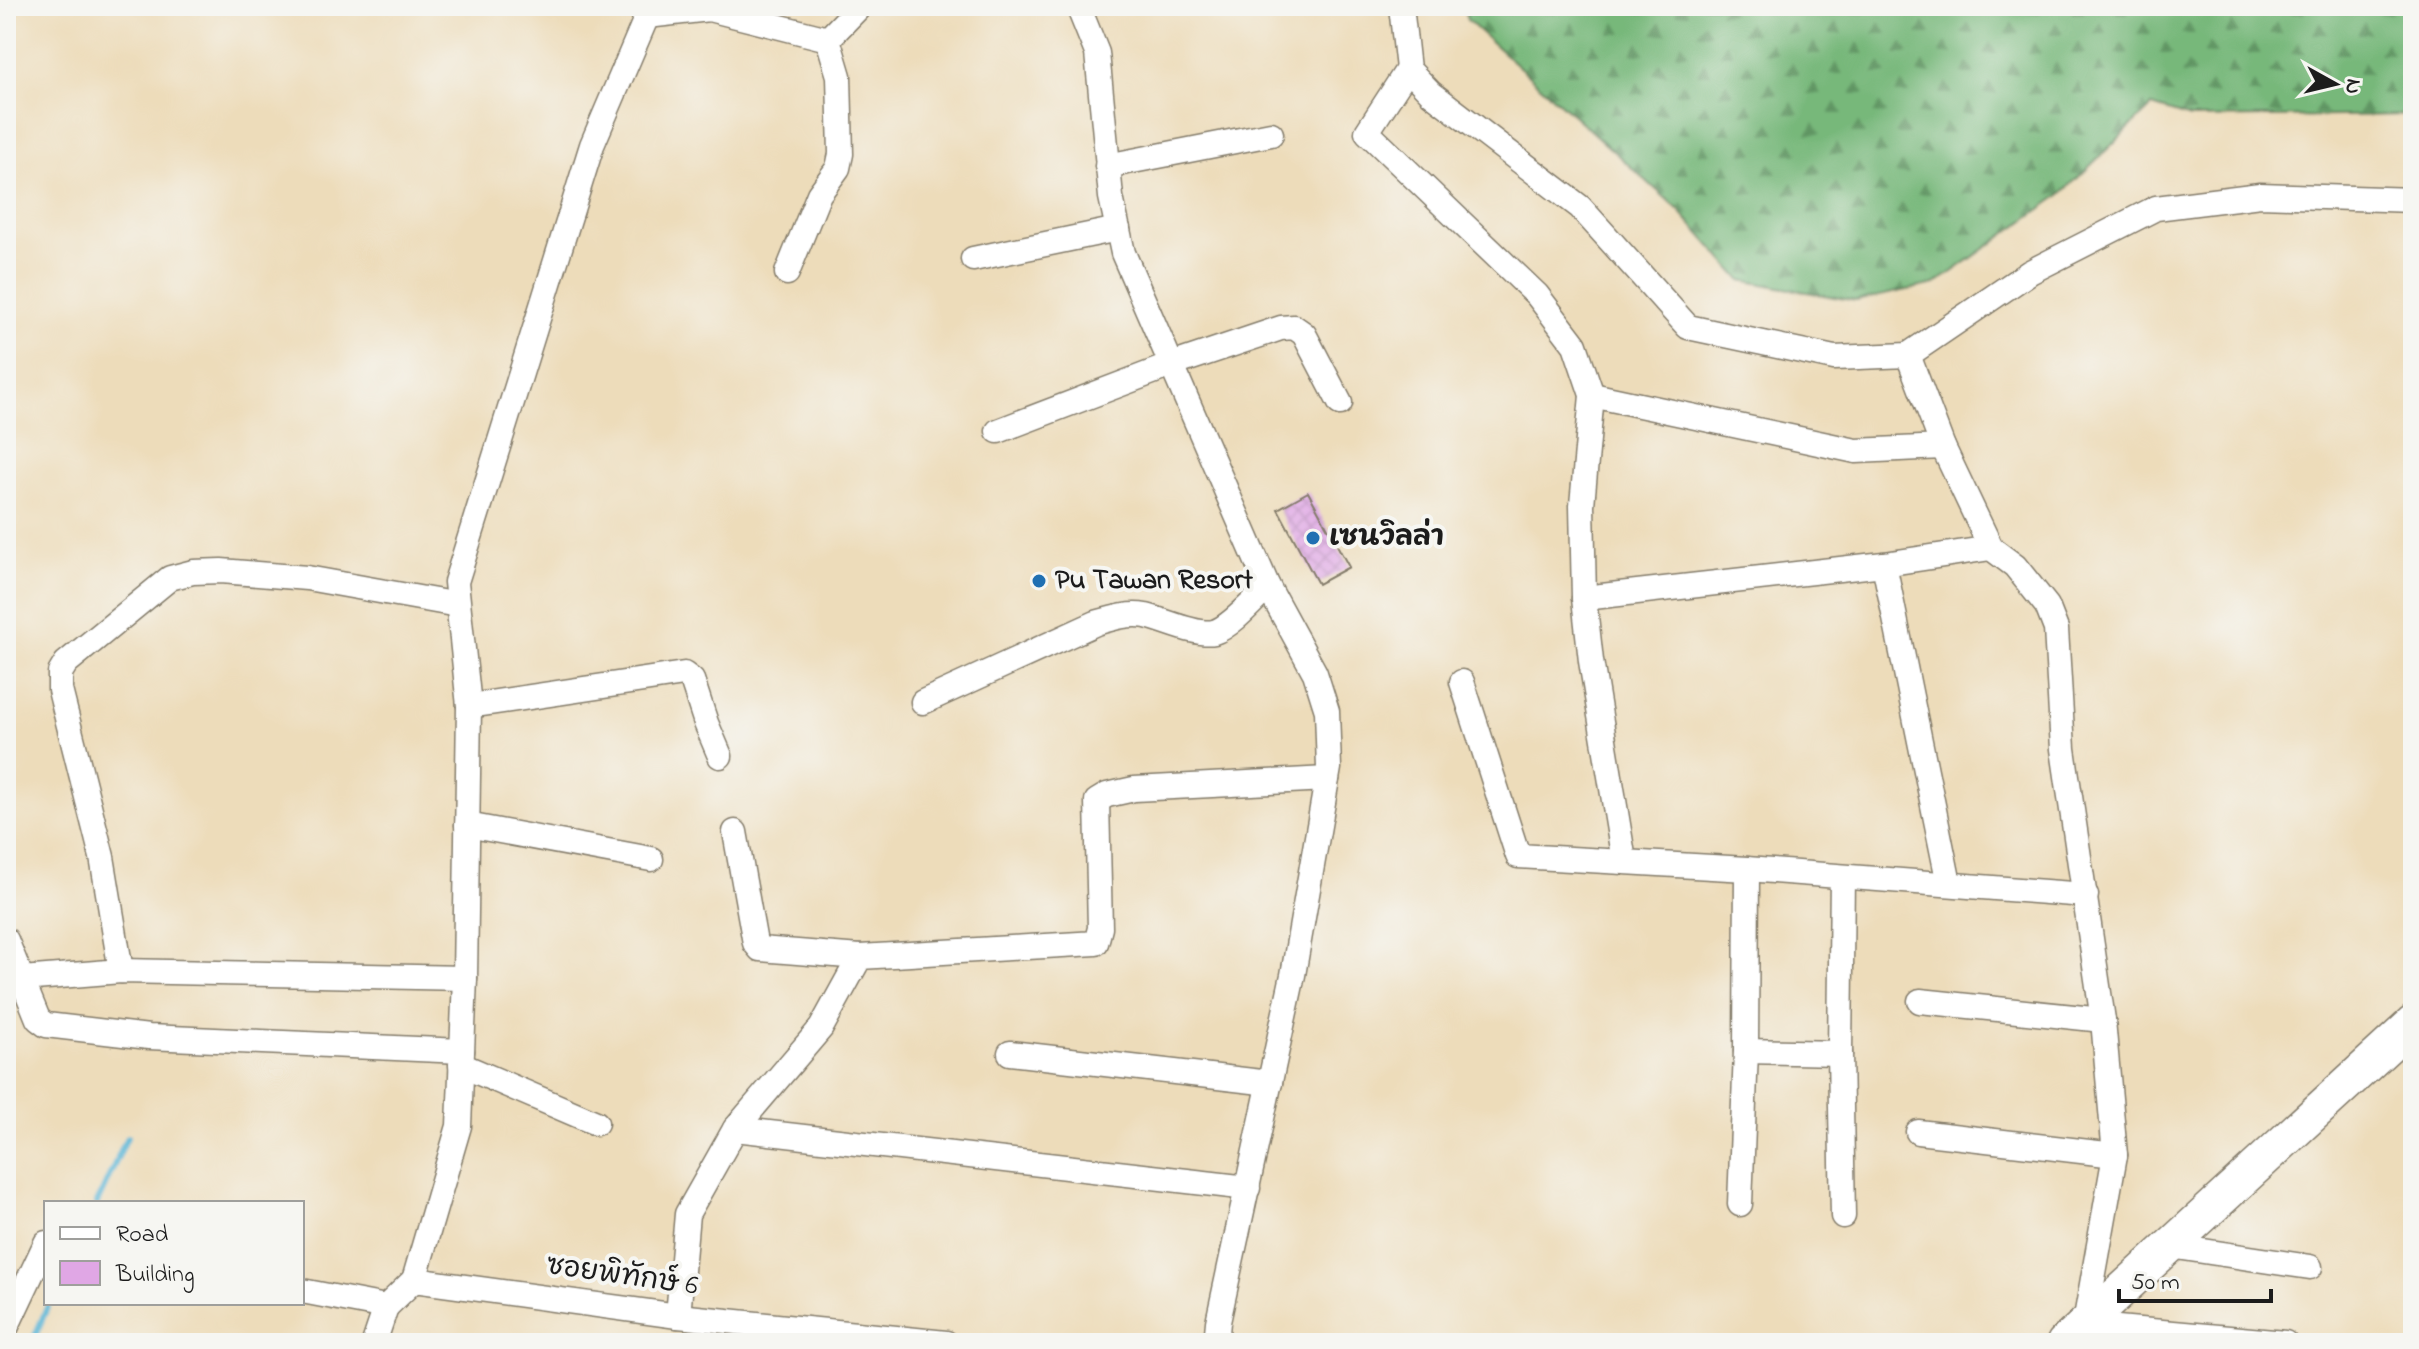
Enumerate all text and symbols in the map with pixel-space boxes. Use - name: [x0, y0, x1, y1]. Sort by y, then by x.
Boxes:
- north arrow: [2295, 44, 2375, 124]
- text: N: [2335, 77, 2369, 96]
- place label: เซนวิลล่า: [1329, 518, 1444, 559]
- marker: เซนวิลล่า: [1304, 529, 1322, 547]
- place label: Pu Tawan Resort: [1055, 561, 1253, 602]
- marker: Pu Tawan Resort: [1030, 572, 1048, 590]
- legend: [44, 1201, 304, 1305]
- text: Road: [116, 1218, 169, 1253]
- street label: ซอยพิทักษ์ 6: [543, 1244, 701, 1308]
- scale bar: [2119, 1253, 2271, 1303]
- text: Building: [115, 1258, 195, 1293]
- text: 50 m: [2131, 1266, 2180, 1301]

